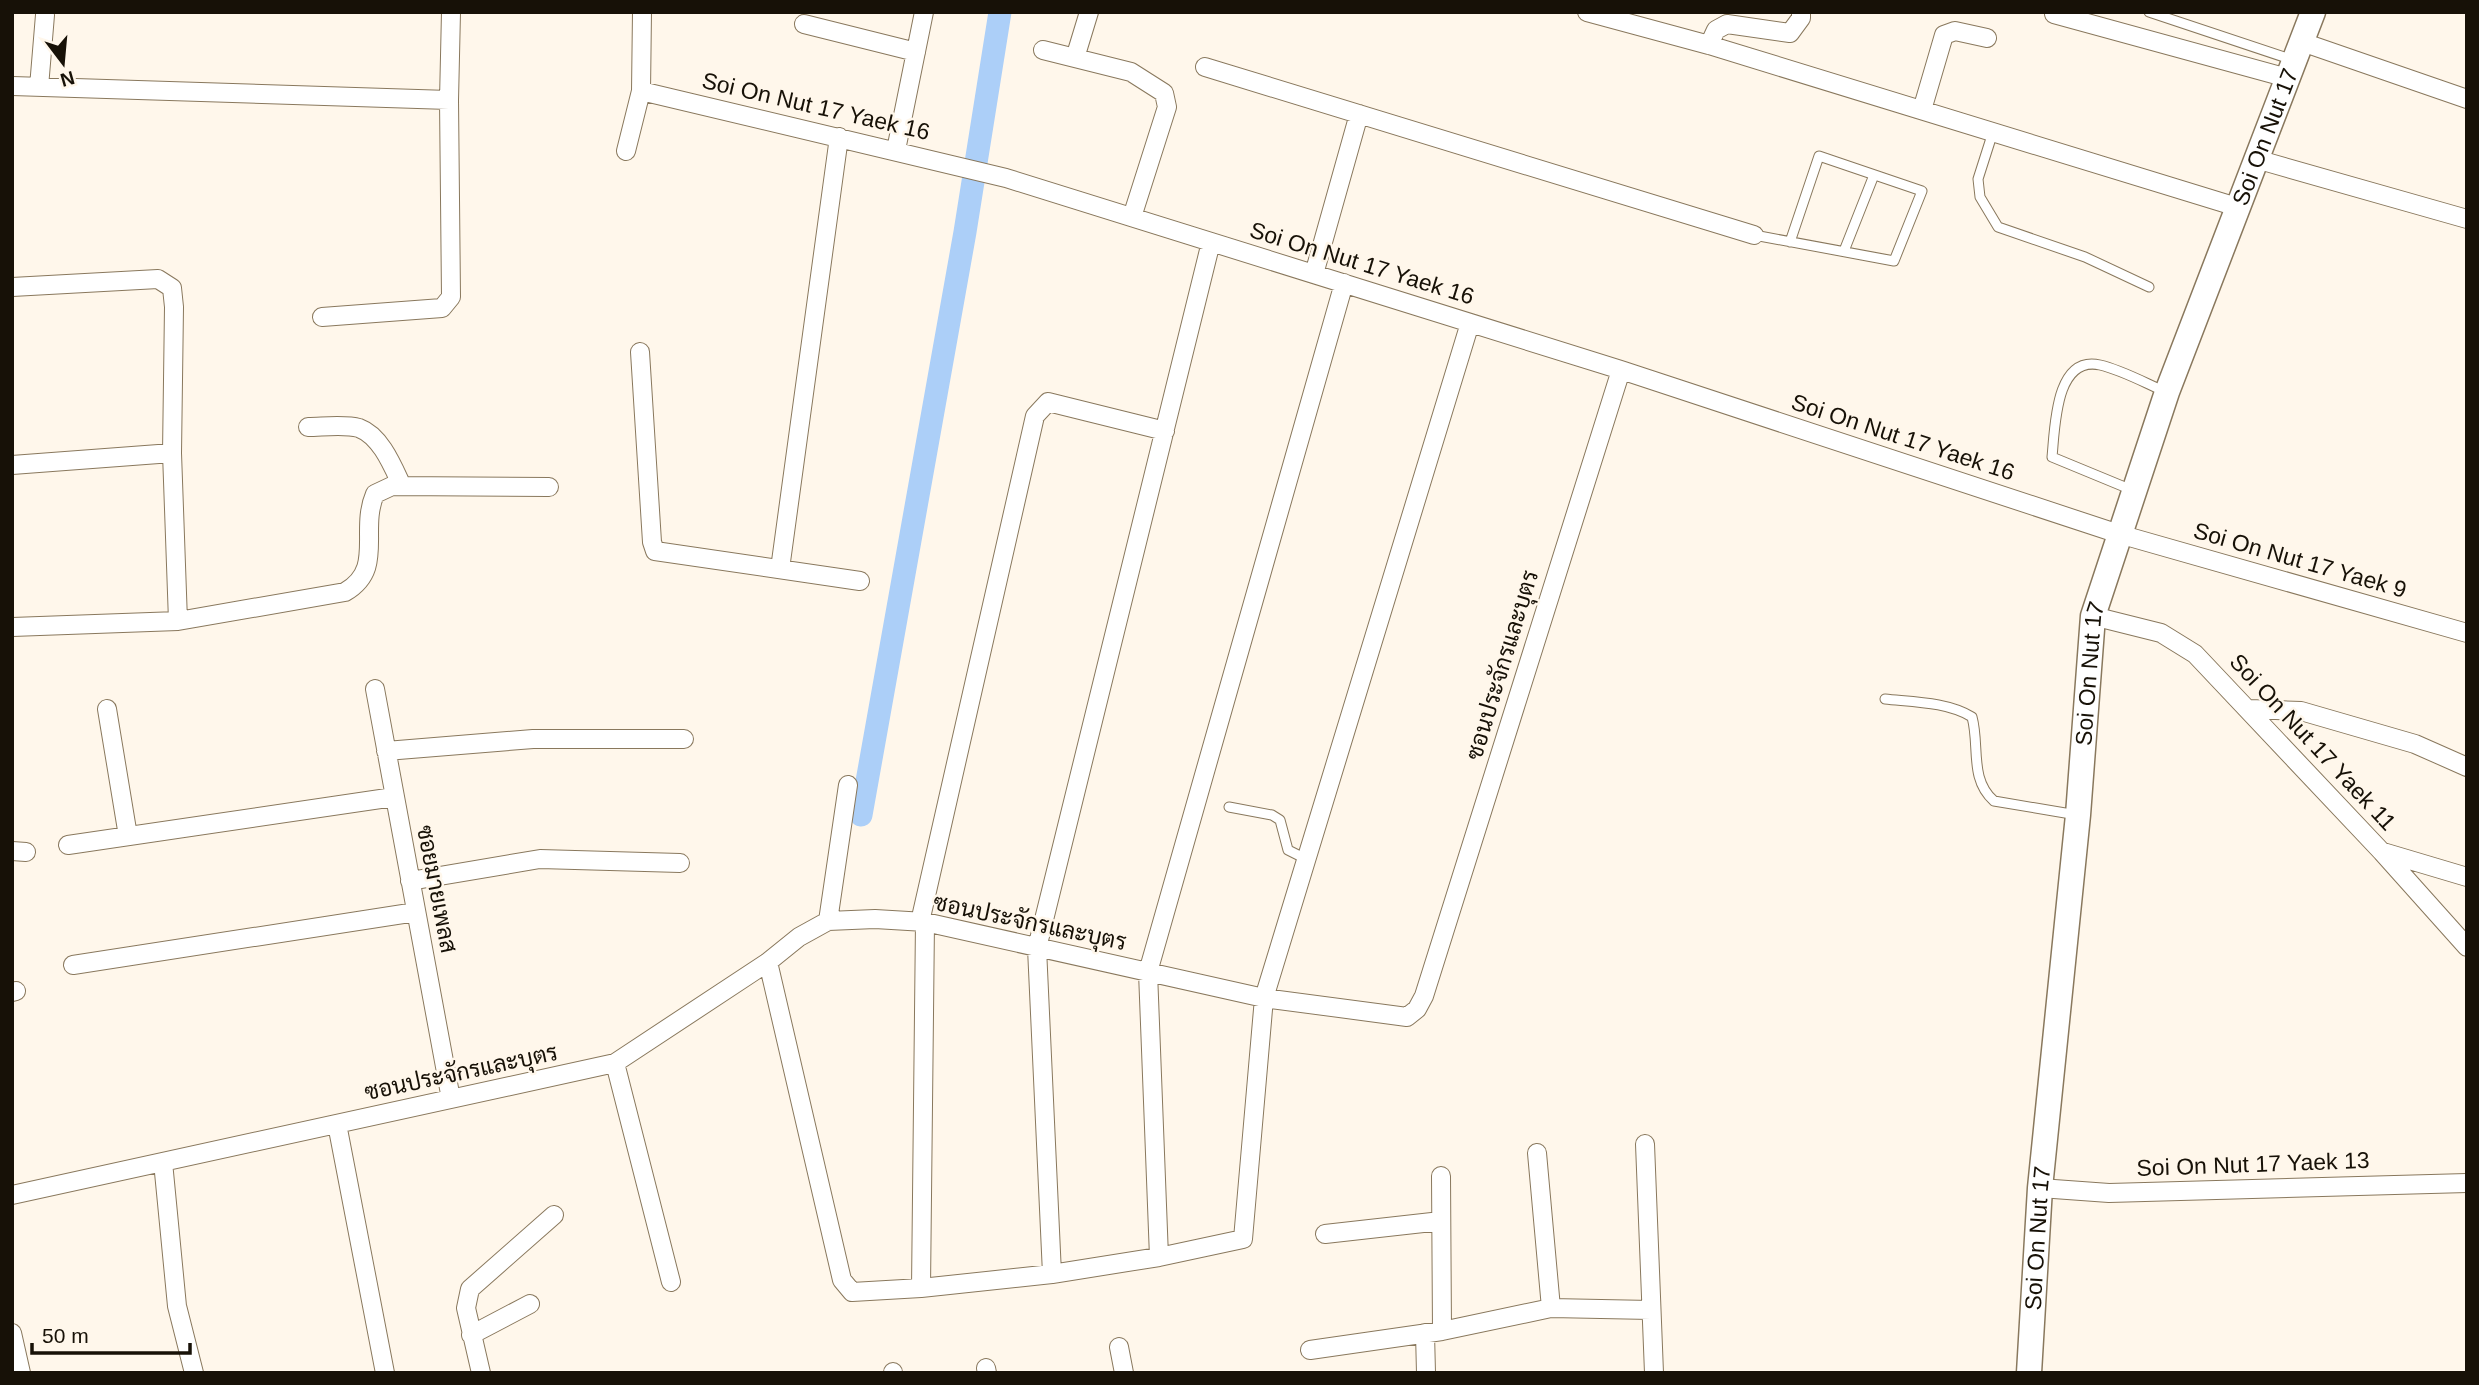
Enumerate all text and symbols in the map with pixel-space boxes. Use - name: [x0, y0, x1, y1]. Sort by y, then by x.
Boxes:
- north arrow: [28, 28, 98, 98]
- street label: Soi On Nut 17: [2227, 65, 2303, 209]
- text: N: [58, 67, 77, 91]
- street label: Soi On Nut 17 Yaek 16: [699, 67, 933, 145]
- street label: Soi On Nut 17 Yaek 16: [1247, 216, 1477, 310]
- street label: Soi On Nut 17 Yaek 16: [1788, 389, 2018, 485]
- street label: Soi On Nut 17 Yaek 9: [2191, 517, 2409, 603]
- street label: ซอนประจักรและบุตร: [1460, 567, 1546, 764]
- street label: Soi On Nut 17: [2070, 598, 2110, 747]
- street label: Soi On Nut 17 Yaek 11: [2225, 649, 2401, 835]
- street label: ซอยมายเพลส: [412, 823, 462, 955]
- street label: ซอนประจักรและบุตร: [930, 888, 1129, 958]
- street label: ซอนประจักรและบุตร: [362, 1038, 561, 1108]
- street label: Soi On Nut 17 Yaek 13: [2136, 1147, 2370, 1181]
- street label: Soi On Nut 17: [2020, 1165, 2055, 1311]
- scale bar: [32, 1312, 189, 1356]
- text: 50 m: [42, 1324, 89, 1347]

